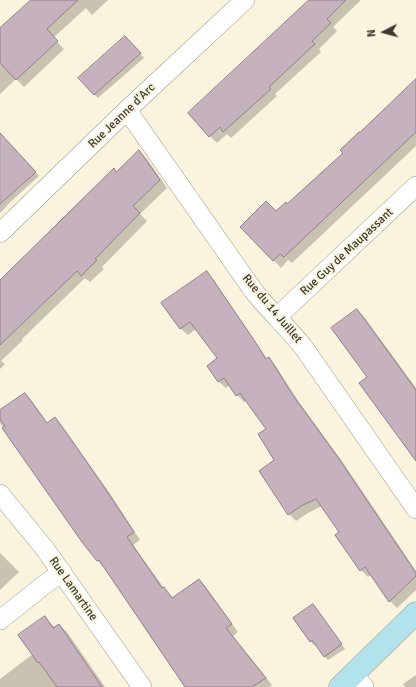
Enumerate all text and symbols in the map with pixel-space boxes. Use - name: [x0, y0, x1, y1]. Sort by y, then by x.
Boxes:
- north arrow: [364, 12, 404, 52]
- text: N: [365, 29, 378, 38]
- street label: Rue Jeanne d'Arc: [86, 80, 158, 152]
- street label: Rue Guy de Maupassant: [298, 205, 396, 299]
- street label: Rue du 14 Juillet: [239, 272, 305, 346]
- street label: Rue Lamartine: [46, 554, 100, 624]

